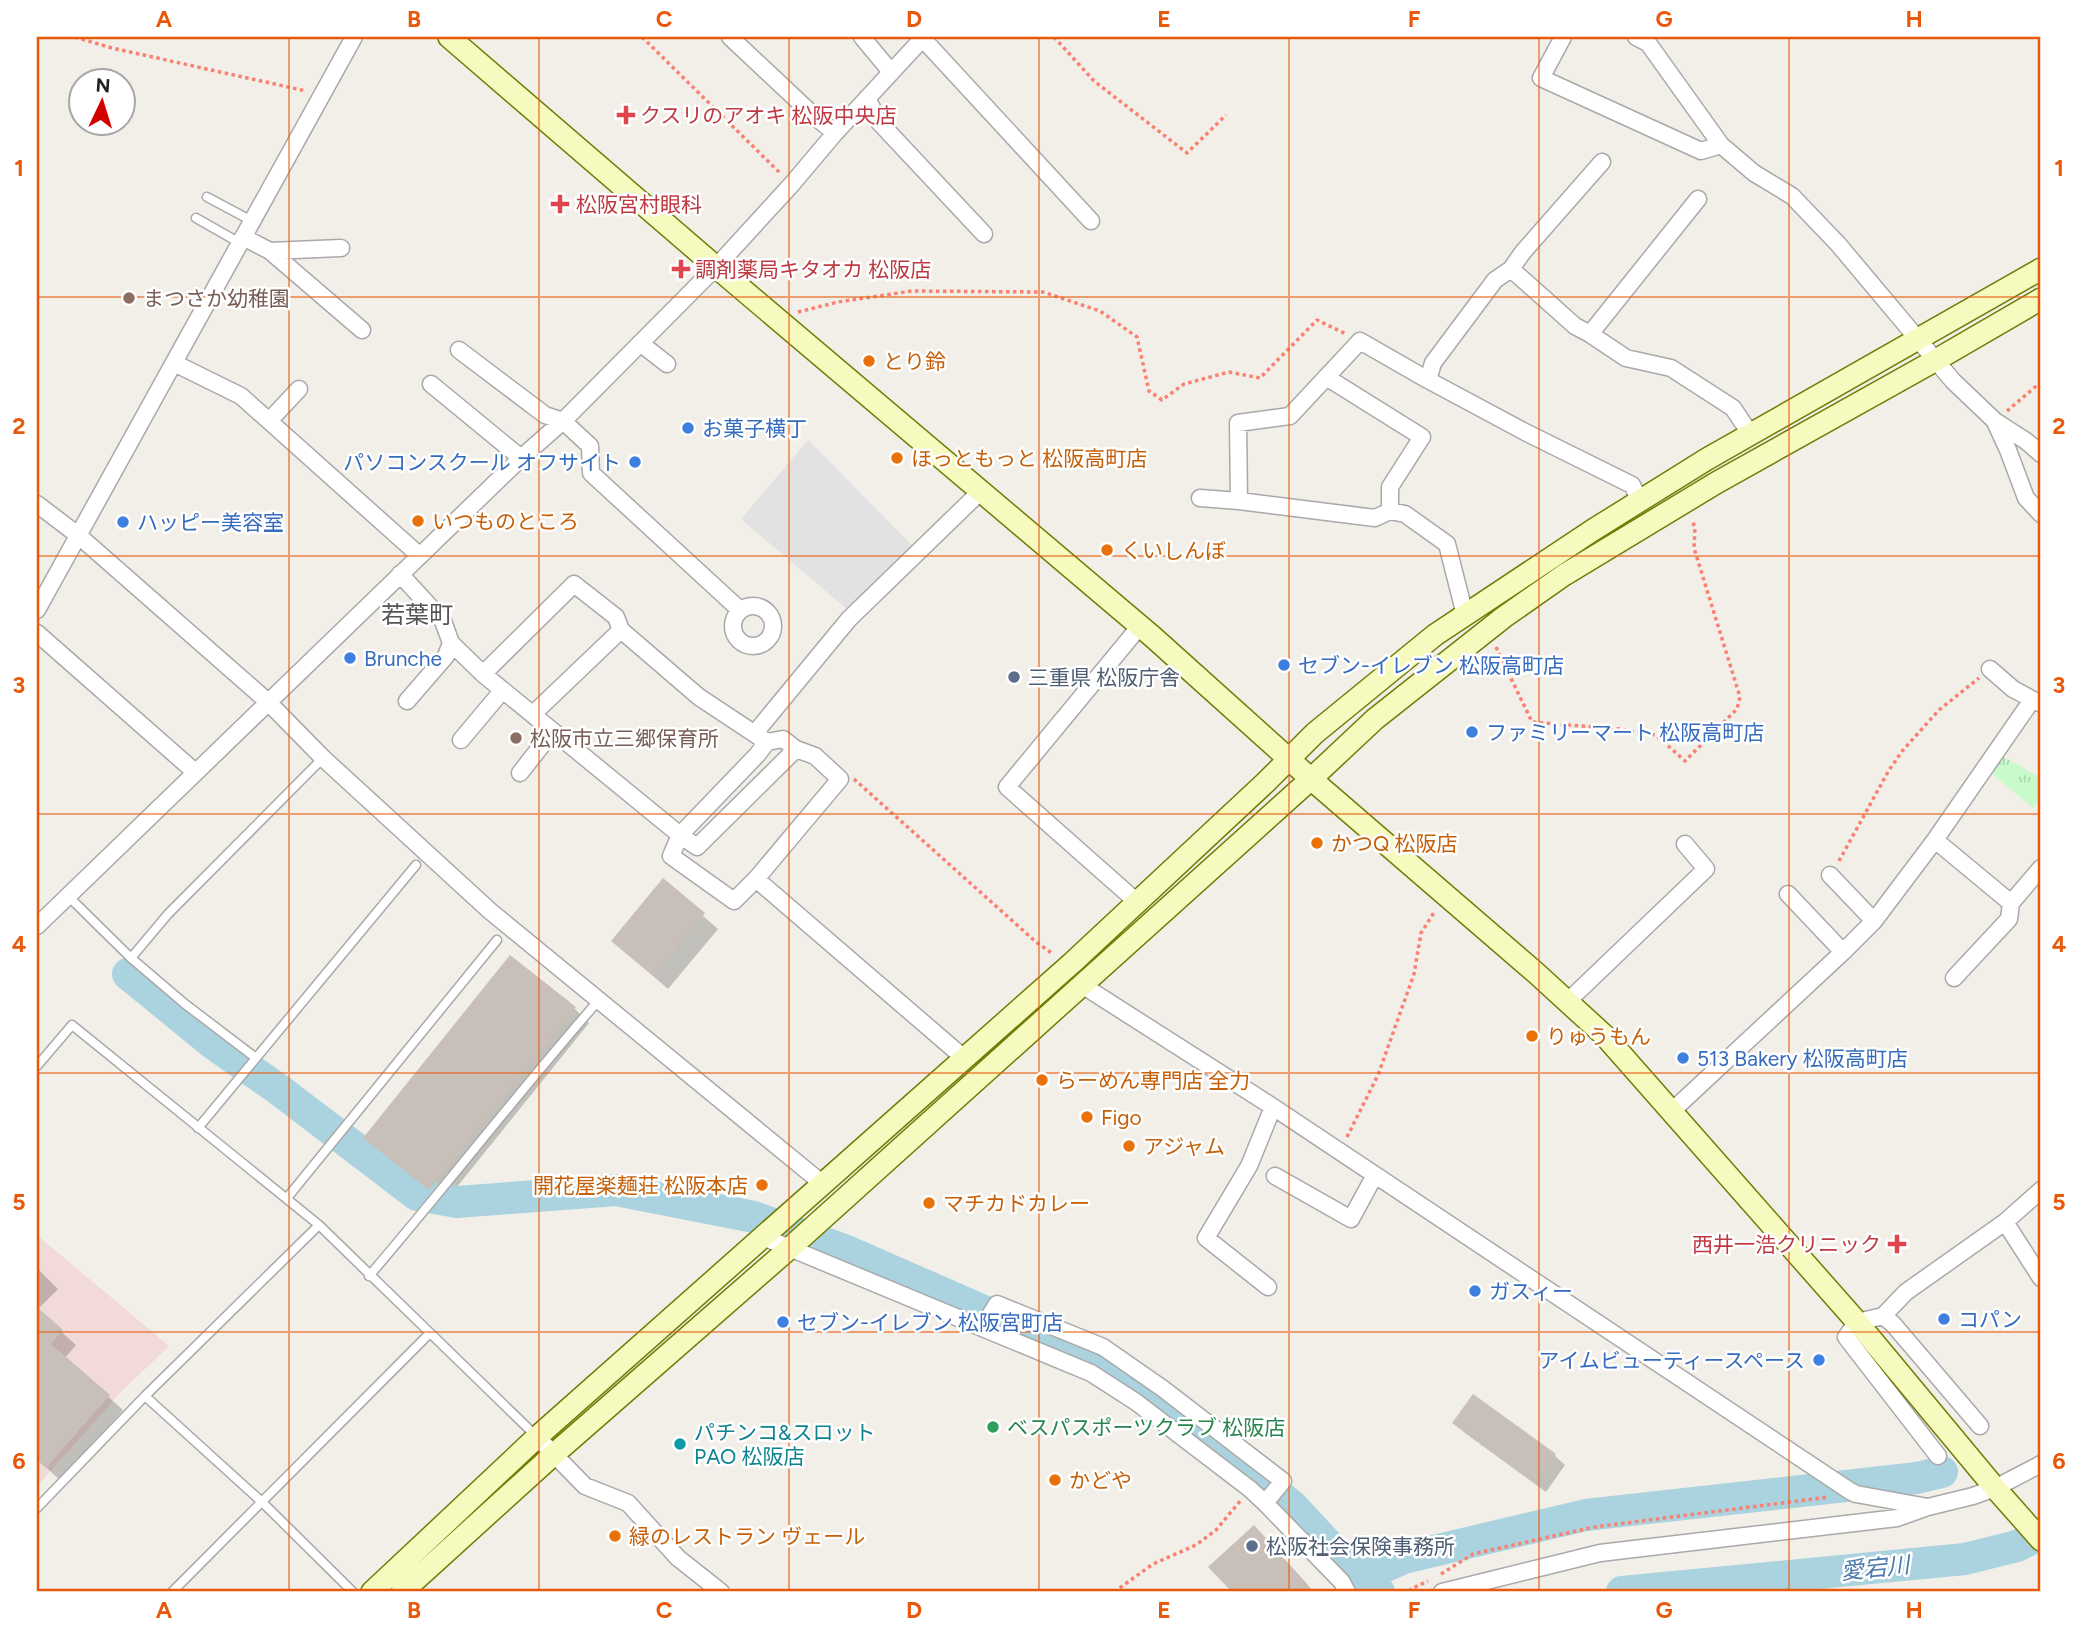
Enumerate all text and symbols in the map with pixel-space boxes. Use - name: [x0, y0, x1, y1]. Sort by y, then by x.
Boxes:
- text: A: [156, 5, 173, 33]
- text: B: [407, 5, 421, 33]
- text: C: [656, 5, 673, 33]
- text: D: [906, 5, 922, 33]
- text: E: [1157, 5, 1171, 33]
- text: F: [1408, 5, 1421, 33]
- text: G: [1655, 5, 1673, 33]
- text: H: [1905, 5, 1923, 33]
- north arrow: [66, 66, 136, 136]
- text: N: [95, 74, 111, 98]
- place label: クスリのアオキ 松阪中央店: [640, 103, 897, 128]
- marker: クスリのアオキ 松阪中央店: [618, 107, 634, 123]
- text: 1: [14, 154, 24, 182]
- text: 1: [2054, 154, 2064, 182]
- place label: 松阪宮村眼科: [576, 192, 702, 217]
- marker: 松阪宮村眼科: [550, 194, 570, 214]
- place label: 調剤薬局キタオカ 松阪店: [695, 257, 931, 282]
- marker: 調剤薬局キタオカ 松阪店: [673, 261, 689, 277]
- place label: まつさか幼稚園: [143, 286, 290, 311]
- marker: まつさか幼稚園: [121, 290, 137, 306]
- place label: とり鈴: [883, 349, 946, 374]
- marker: とり鈴: [861, 353, 877, 369]
- text: 2: [12, 412, 26, 440]
- text: 2: [2052, 412, 2066, 440]
- place label: お菓子横丁: [702, 416, 807, 441]
- marker: お菓子横丁: [680, 420, 696, 436]
- place label: ほっともっと 松阪高町店: [911, 446, 1147, 471]
- place label: パソコンスクール オフサイト: [343, 450, 621, 475]
- marker: ほっともっと 松阪高町店: [889, 450, 905, 466]
- marker: パソコンスクール オフサイト: [627, 454, 643, 470]
- place label: いつものところ: [432, 509, 579, 534]
- place label: ハッピー美容室: [137, 510, 284, 535]
- marker: いつものところ: [410, 513, 426, 529]
- marker: ハッピー美容室: [115, 514, 131, 530]
- place label: くいしんぼ: [1121, 538, 1226, 563]
- marker: くいしんぼ: [1099, 542, 1115, 558]
- district label: 若葉町: [381, 600, 453, 629]
- place label: Brunche: [364, 646, 442, 671]
- marker: Brunche: [342, 650, 358, 666]
- place label: セブン-イレブン 松阪高町店: [1298, 653, 1564, 678]
- marker: セブン-イレブン 松阪高町店: [1276, 657, 1292, 673]
- place label: 三重県 松阪庁舎: [1028, 665, 1180, 690]
- marker: 三重県 松阪庁舎: [1006, 669, 1022, 685]
- text: 3: [13, 671, 25, 699]
- text: 3: [2053, 671, 2065, 699]
- place label: ファミリーマート 松阪高町店: [1486, 720, 1764, 745]
- marker: ファミリーマート 松阪高町店: [1464, 724, 1480, 740]
- place label: 松阪市立三郷保育所: [530, 726, 719, 751]
- marker: 松阪市立三郷保育所: [508, 730, 524, 746]
- place label: かつQ 松阪店: [1331, 831, 1458, 856]
- marker: かつQ 松阪店: [1309, 835, 1325, 851]
- text: 4: [12, 930, 26, 958]
- text: 4: [2052, 930, 2066, 958]
- place label: りゅうもん: [1546, 1024, 1651, 1049]
- marker: りゅうもん: [1524, 1028, 1540, 1044]
- place label: 513 Bakery 松阪高町店: [1697, 1046, 1908, 1071]
- marker: 513 Bakery 松阪高町店: [1675, 1050, 1691, 1066]
- place label: らーめん専門店 全力: [1056, 1068, 1250, 1093]
- marker: らーめん専門店 全力: [1034, 1072, 1050, 1088]
- place label: Figo: [1101, 1105, 1142, 1130]
- marker: Figo: [1079, 1109, 1095, 1125]
- place label: アジャム: [1143, 1134, 1225, 1159]
- marker: アジャム: [1121, 1138, 1137, 1154]
- place label: 開花屋楽麺荘 松阪本店: [533, 1173, 748, 1198]
- marker: 開花屋楽麺荘 松阪本店: [754, 1177, 770, 1193]
- text: 5: [12, 1188, 26, 1216]
- text: 5: [2052, 1188, 2066, 1216]
- place label: マチカドカレー: [943, 1191, 1090, 1216]
- marker: マチカドカレー: [921, 1195, 937, 1211]
- place label: 西井一浩クリニック: [1692, 1232, 1881, 1257]
- marker: 西井一浩クリニック: [1887, 1234, 1907, 1254]
- place label: ガスィー: [1489, 1279, 1573, 1304]
- marker: ガスィー: [1467, 1283, 1483, 1299]
- place label: コパン: [1958, 1307, 2022, 1332]
- place label: セブン-イレブン 松阪宮町店: [797, 1310, 1063, 1335]
- marker: コパン: [1936, 1311, 1952, 1327]
- marker: セブン-イレブン 松阪宮町店: [775, 1314, 791, 1330]
- place label: アイムビューティースペース: [1538, 1348, 1805, 1373]
- marker: アイムビューティースペース: [1811, 1352, 1827, 1368]
- place label: ベスパスポーツクラブ 松阪店: [1007, 1415, 1285, 1440]
- marker: ベスパスポーツクラブ 松阪店: [985, 1419, 1001, 1435]
- place label: パチンコ&スロット PAO 松阪店: [694, 1420, 876, 1469]
- marker: パチンコ&スロット PAO 松阪店: [672, 1436, 688, 1452]
- text: 6: [12, 1447, 26, 1475]
- text: 6: [2052, 1447, 2066, 1475]
- place label: かどや: [1069, 1468, 1132, 1493]
- marker: かどや: [1047, 1472, 1063, 1488]
- place label: 緑のレストラン ヴェール: [629, 1524, 865, 1549]
- marker: 緑のレストラン ヴェール: [607, 1528, 623, 1544]
- place label: 松阪社会保険事務所: [1266, 1534, 1455, 1559]
- marker: 松阪社会保険事務所: [1244, 1538, 1260, 1554]
- water label: 愛宕川: [1839, 1550, 1914, 1586]
- text: A: [156, 1596, 173, 1624]
- text: B: [407, 1596, 421, 1624]
- text: C: [656, 1596, 673, 1624]
- text: D: [906, 1596, 922, 1624]
- text: E: [1157, 1596, 1171, 1624]
- text: F: [1408, 1596, 1421, 1624]
- text: G: [1655, 1596, 1673, 1624]
- text: H: [1905, 1596, 1923, 1624]

